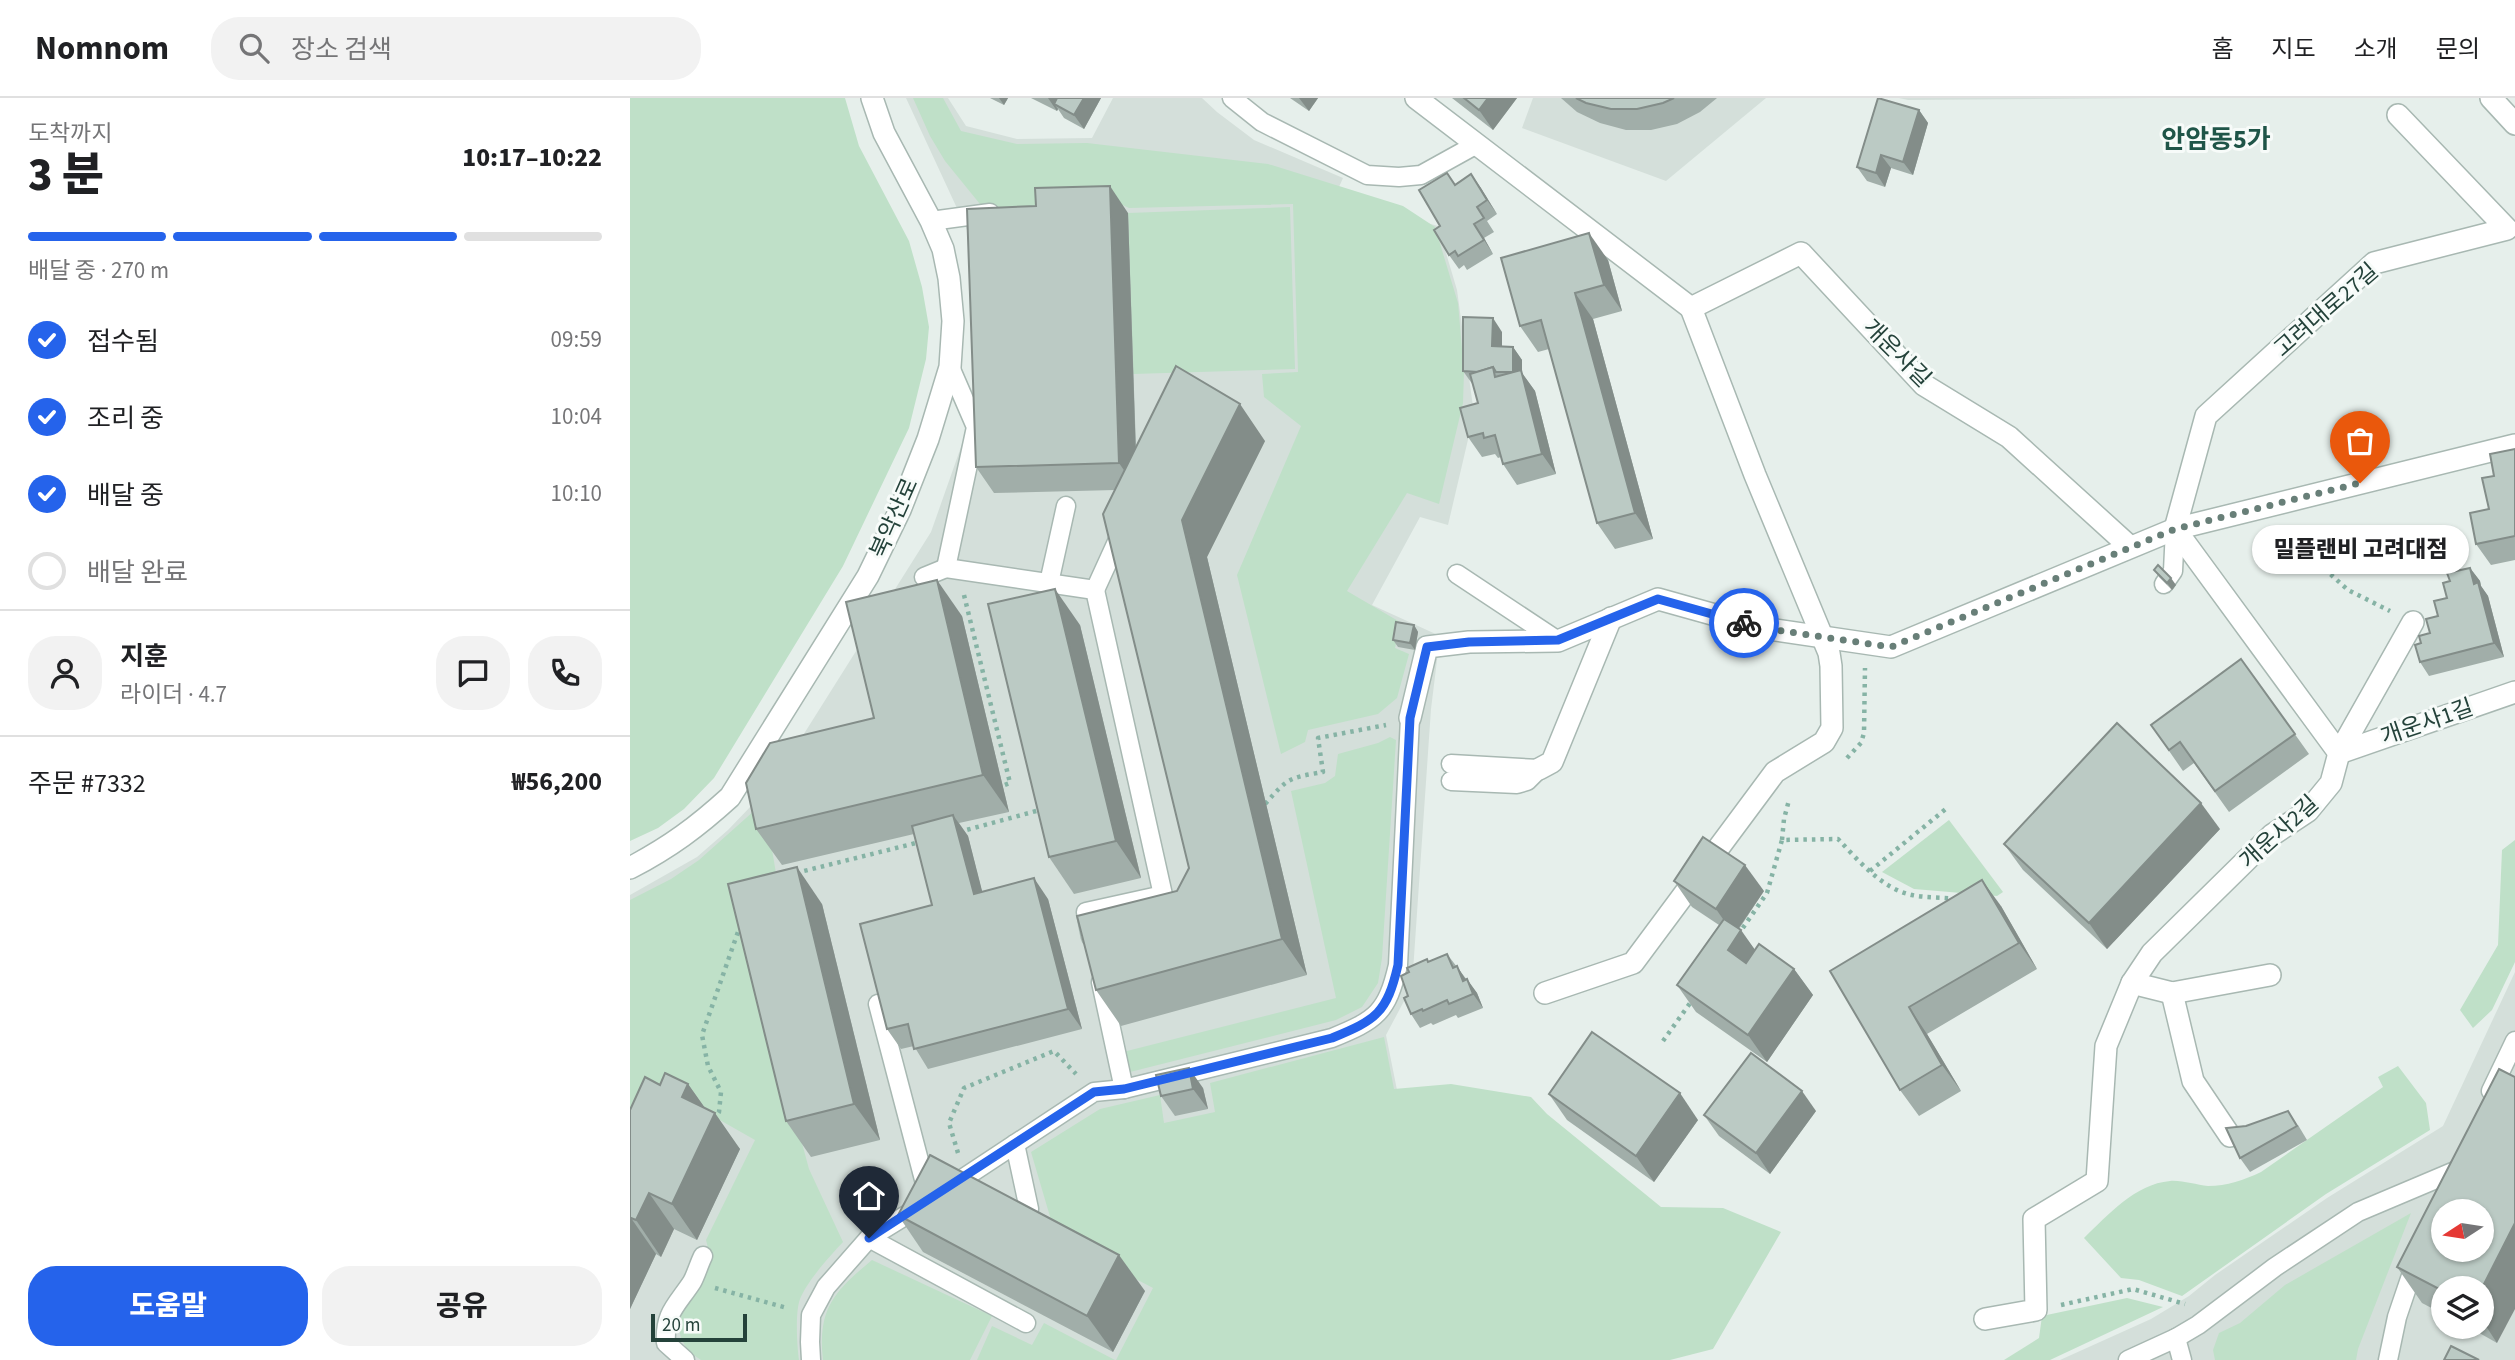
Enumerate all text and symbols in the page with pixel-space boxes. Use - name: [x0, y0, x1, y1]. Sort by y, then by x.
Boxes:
- search box: [211, 17, 701, 80]
- text: Nomnom: [35, 25, 169, 72]
- icon: search: [235, 29, 273, 67]
- text: 장소 검색: [291, 31, 392, 68]
- text: 홈: [2211, 32, 2233, 67]
- text: 지도: [2271, 32, 2316, 67]
- text: 소개: [2354, 32, 2398, 67]
- text: 문의: [2436, 32, 2480, 67]
- text: 도착까지: [28, 117, 113, 150]
- district label: 안암동5가: [2161, 121, 2271, 158]
- text: 10:17–10:22: [462, 139, 602, 176]
- text: 3 분: [28, 143, 104, 208]
- text: 배달 중 · 270 m: [28, 254, 169, 287]
- street label: 고려대로27길: [2267, 255, 2385, 365]
- street label: 개운사길: [1855, 311, 1939, 395]
- icon: check: [28, 321, 66, 359]
- text: 접수됨: [87, 323, 159, 360]
- text: 09:59: [551, 323, 602, 356]
- icon: check: [28, 398, 66, 436]
- text: 조리 중: [87, 400, 164, 437]
- text: 10:04: [551, 400, 602, 433]
- pin: [2330, 411, 2390, 483]
- icon: bag: [2341, 422, 2379, 460]
- street label: 북악산로: [862, 473, 926, 563]
- icon: check: [28, 475, 66, 513]
- text: 배달 중: [87, 477, 164, 514]
- text: 10:10: [551, 477, 602, 510]
- callout: 밀플랜비 고려대점: [2252, 525, 2468, 574]
- text: 밀플랜비 고려대점: [2274, 533, 2447, 566]
- text: 배달 완료: [87, 554, 188, 591]
- courier: [1709, 588, 1779, 658]
- icon: bike: [1725, 604, 1763, 642]
- button: person: [28, 636, 102, 710]
- button: chat: [436, 636, 510, 710]
- button: phone: [528, 636, 602, 710]
- text: 지훈: [120, 638, 168, 675]
- text: 라이더 · 4.7: [120, 678, 227, 711]
- street label: 개운사1길: [2376, 691, 2478, 753]
- text: ₩56,200: [512, 763, 602, 800]
- text: 주문 #7332: [28, 765, 146, 802]
- street label: 개운사2길: [2232, 788, 2326, 876]
- pin: [839, 1166, 899, 1238]
- icon: home: [850, 1177, 888, 1215]
- north arrow: [2431, 1199, 2494, 1262]
- map controls: [2431, 1199, 2494, 1339]
- button: 도움말: [28, 1266, 308, 1346]
- button: 공유: [322, 1266, 602, 1346]
- button: layers: [2431, 1276, 2494, 1339]
- scale bar: [651, 1311, 747, 1343]
- text: 20 m: [662, 1312, 700, 1339]

